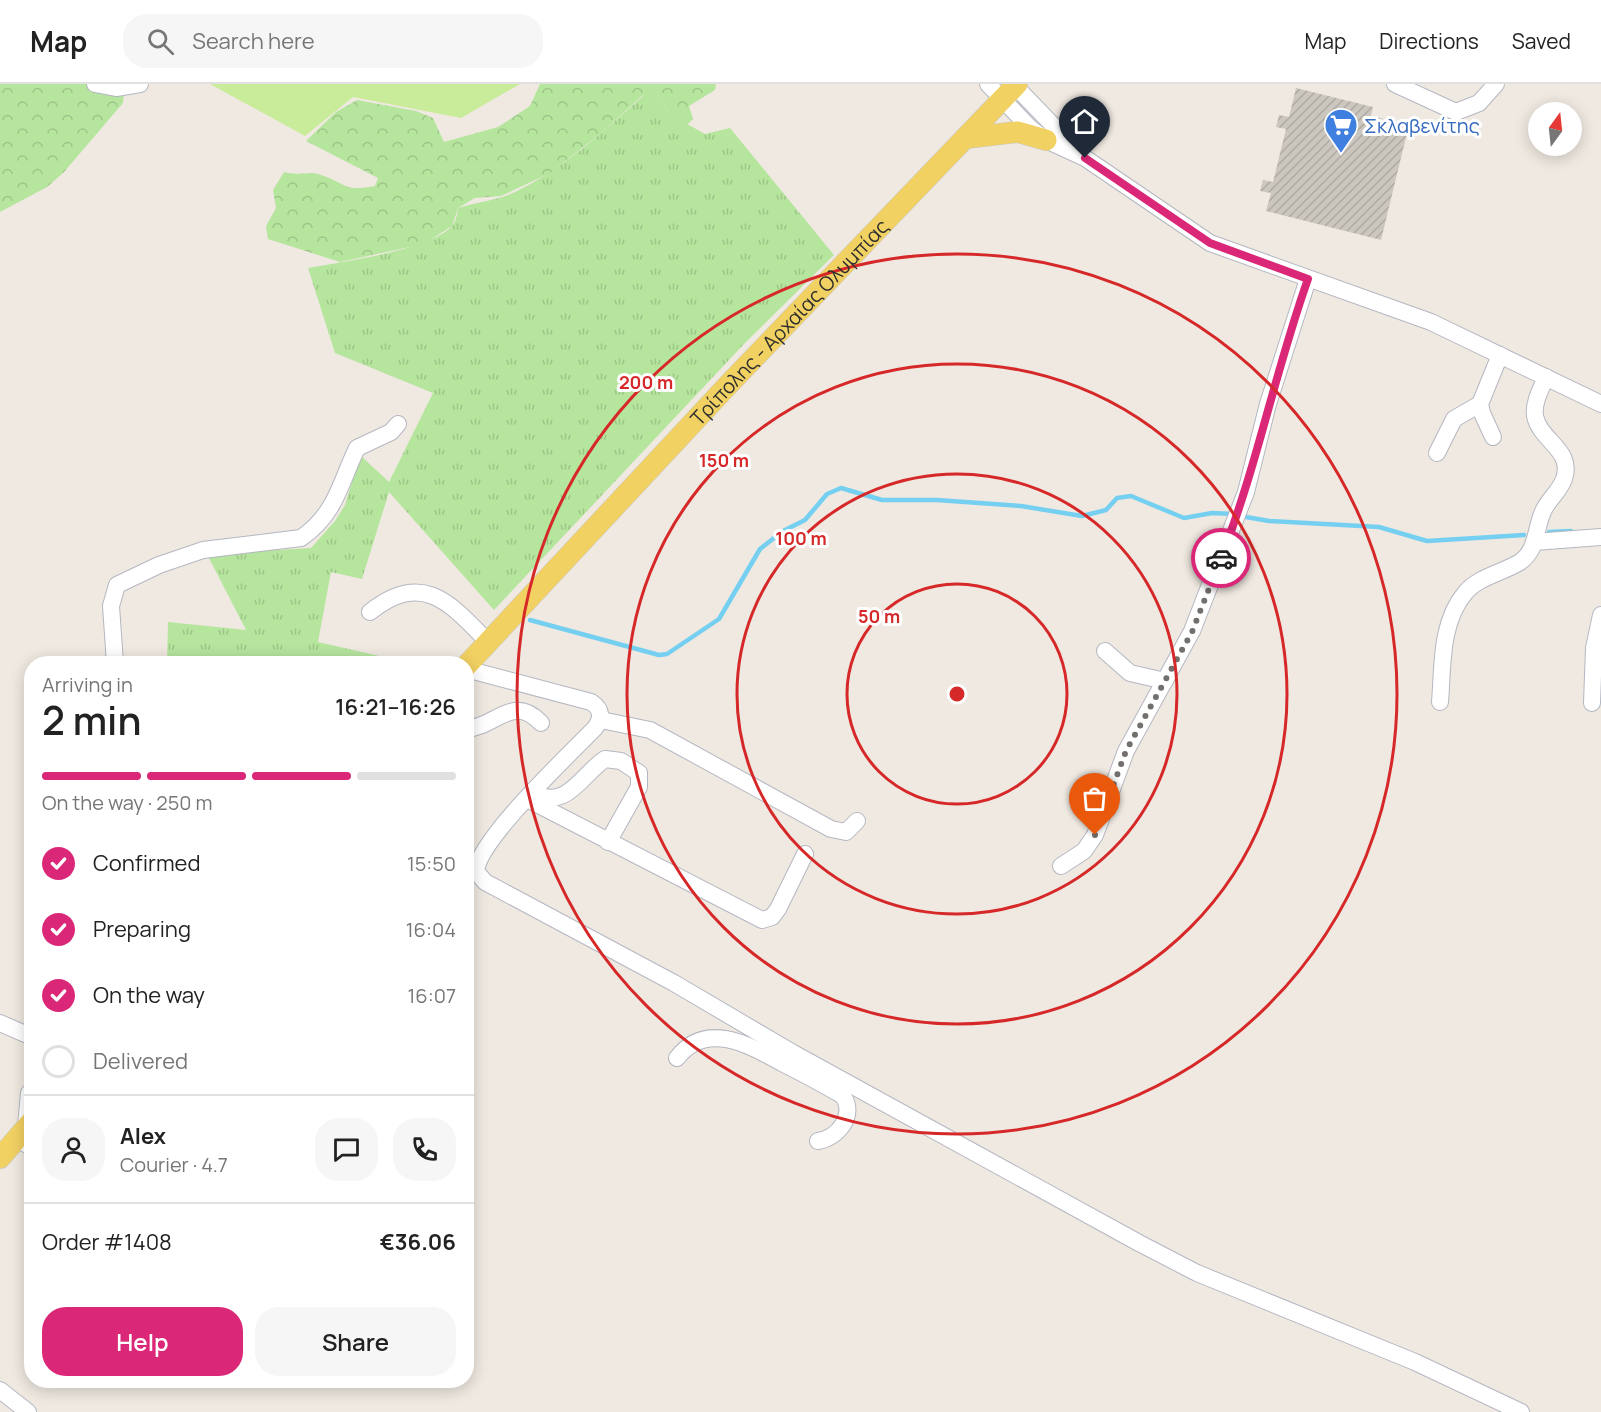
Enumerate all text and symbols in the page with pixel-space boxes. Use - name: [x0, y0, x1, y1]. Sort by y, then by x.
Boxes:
- search box: [123, 14, 543, 68]
- text: Map: [30, 22, 87, 60]
- icon: search: [144, 25, 177, 58]
- text: Search here: [192, 26, 315, 56]
- text: Map: [1305, 27, 1346, 55]
- text: Directions: [1379, 27, 1479, 55]
- text: Saved: [1512, 27, 1571, 55]
- pin: [1059, 96, 1110, 158]
- north arrow: [1528, 102, 1582, 156]
- map controls: [1528, 102, 1582, 156]
- icon: home: [1068, 105, 1101, 138]
- supermarket icon: Σκλαβενίτης: [1323, 107, 1359, 154]
- place label: Σκλαβενίτης: [1364, 112, 1480, 139]
- street label: Τρίπολης - Αρχαίας Ολυμπίας: [684, 213, 894, 431]
- text: 200 m: [619, 370, 673, 394]
- text: 150 m: [699, 448, 749, 472]
- text: 100 m: [775, 526, 827, 550]
- courier: [1191, 528, 1251, 588]
- icon: car: [1205, 542, 1238, 575]
- text: 50 m: [858, 604, 900, 628]
- text: Arriving in: [42, 671, 133, 698]
- centre of rings: [947, 684, 967, 704]
- text: 16:21–16:26: [335, 692, 456, 722]
- text: 2 min: [42, 693, 141, 747]
- pin: [1069, 773, 1120, 835]
- icon: bag: [1078, 782, 1111, 815]
- text: On the way · 250 m: [42, 789, 212, 816]
- icon: check: [42, 847, 75, 880]
- text: Confirmed: [93, 848, 201, 878]
- text: 15:50: [407, 850, 456, 877]
- icon: check: [42, 913, 75, 946]
- text: Preparing: [93, 914, 191, 944]
- text: 16:04: [406, 916, 456, 943]
- icon: check: [42, 979, 75, 1012]
- text: On the way: [93, 980, 205, 1010]
- text: 16:07: [408, 982, 456, 1009]
- text: Delivered: [93, 1046, 188, 1076]
- button: person: [42, 1118, 105, 1181]
- button: chat: [315, 1118, 378, 1181]
- button: phone: [393, 1118, 456, 1181]
- text: Alex: [120, 1121, 166, 1151]
- text: Courier · 4.7: [120, 1151, 228, 1178]
- text: Order #1408: [42, 1227, 172, 1257]
- text: €36.06: [380, 1227, 456, 1257]
- button: Help: [42, 1307, 243, 1376]
- button: Share: [255, 1307, 456, 1376]

